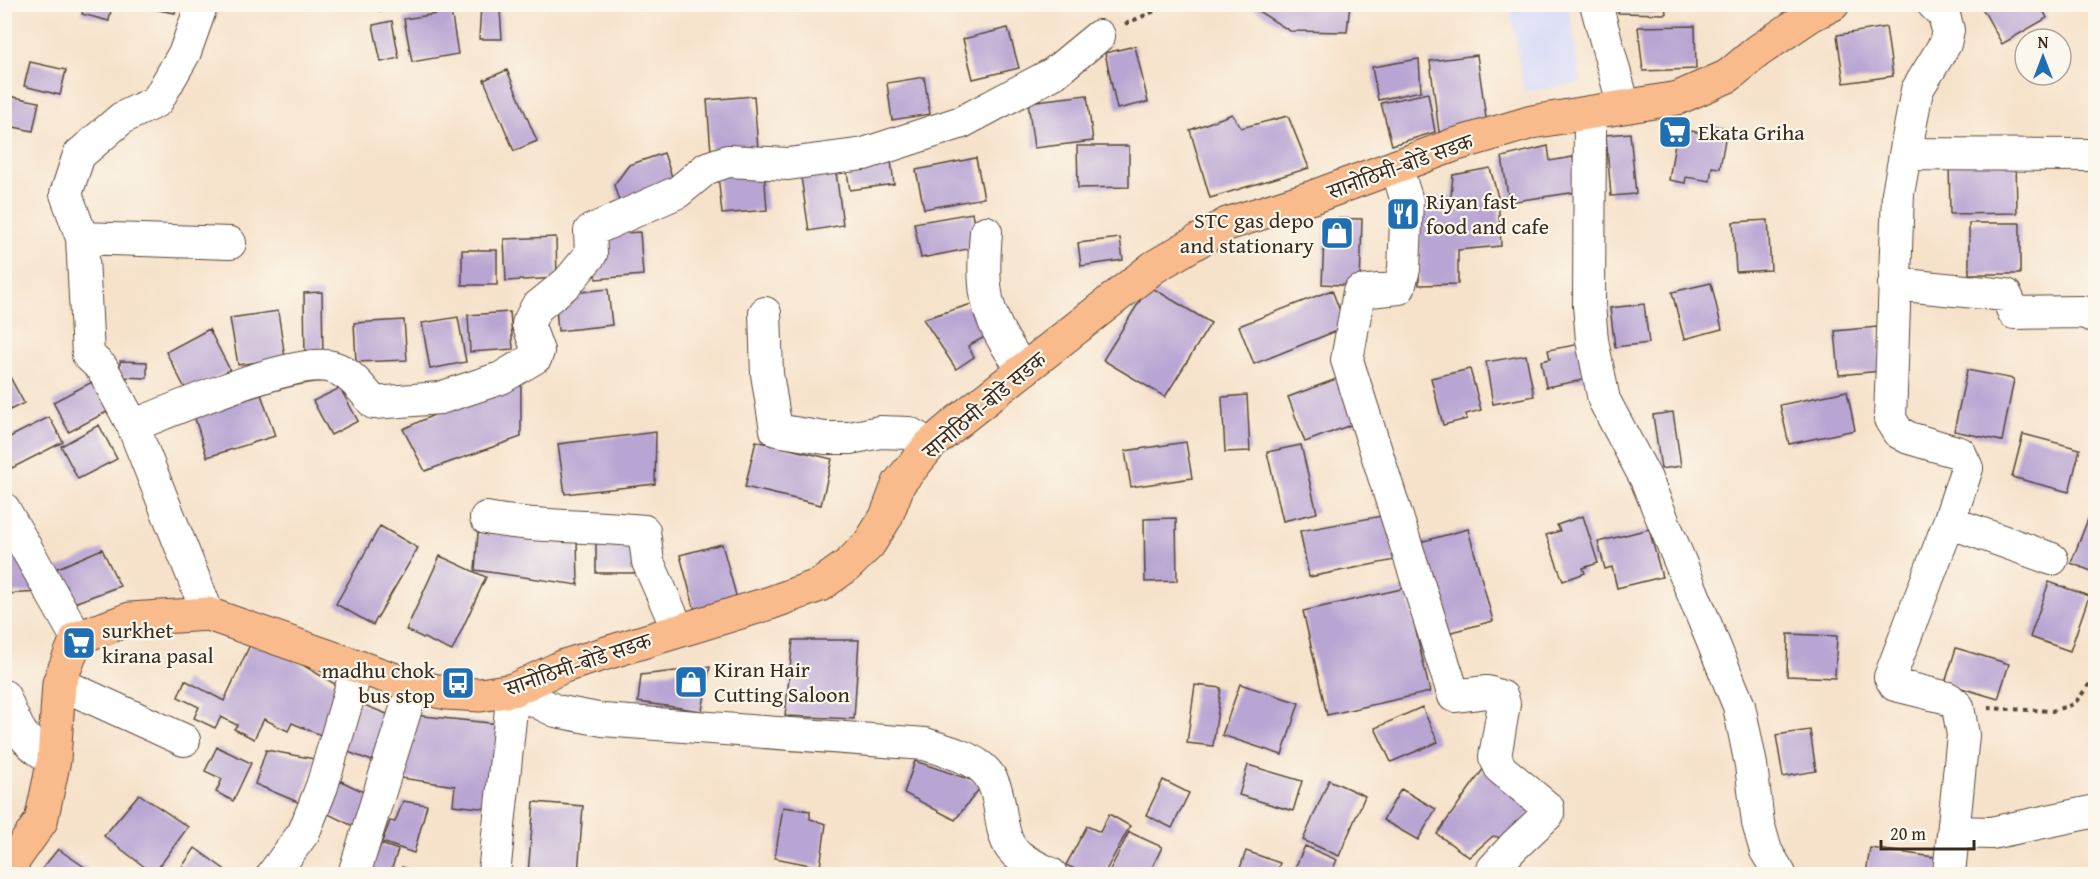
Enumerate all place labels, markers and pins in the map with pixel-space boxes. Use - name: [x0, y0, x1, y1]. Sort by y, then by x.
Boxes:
- supermarket icon: Ekata Griha: [1657, 114, 1693, 150]
- place label: Ekata Griha: [1698, 116, 1805, 148]
- place label: Riyan fast food and cafe: [1426, 185, 1549, 242]
- restaurant icon: Riyan fast food and cafe: [1385, 196, 1421, 232]
- place label: STC gas depo and stationary: [1180, 204, 1314, 261]
- shop icon: STC gas depo and stationary: [1319, 215, 1355, 251]
- place label: surkhet kirana pasal: [102, 614, 214, 671]
- supermarket icon: surkhet kirana pasal: [61, 625, 97, 661]
- place label: Kiran Hair Cutting Saloon: [714, 653, 850, 710]
- place label: madhu chok bus stop: [322, 654, 436, 711]
- shop icon: Kiran Hair Cutting Saloon: [673, 664, 709, 700]
- bus stop icon: madhu chok bus stop: [440, 665, 476, 701]

